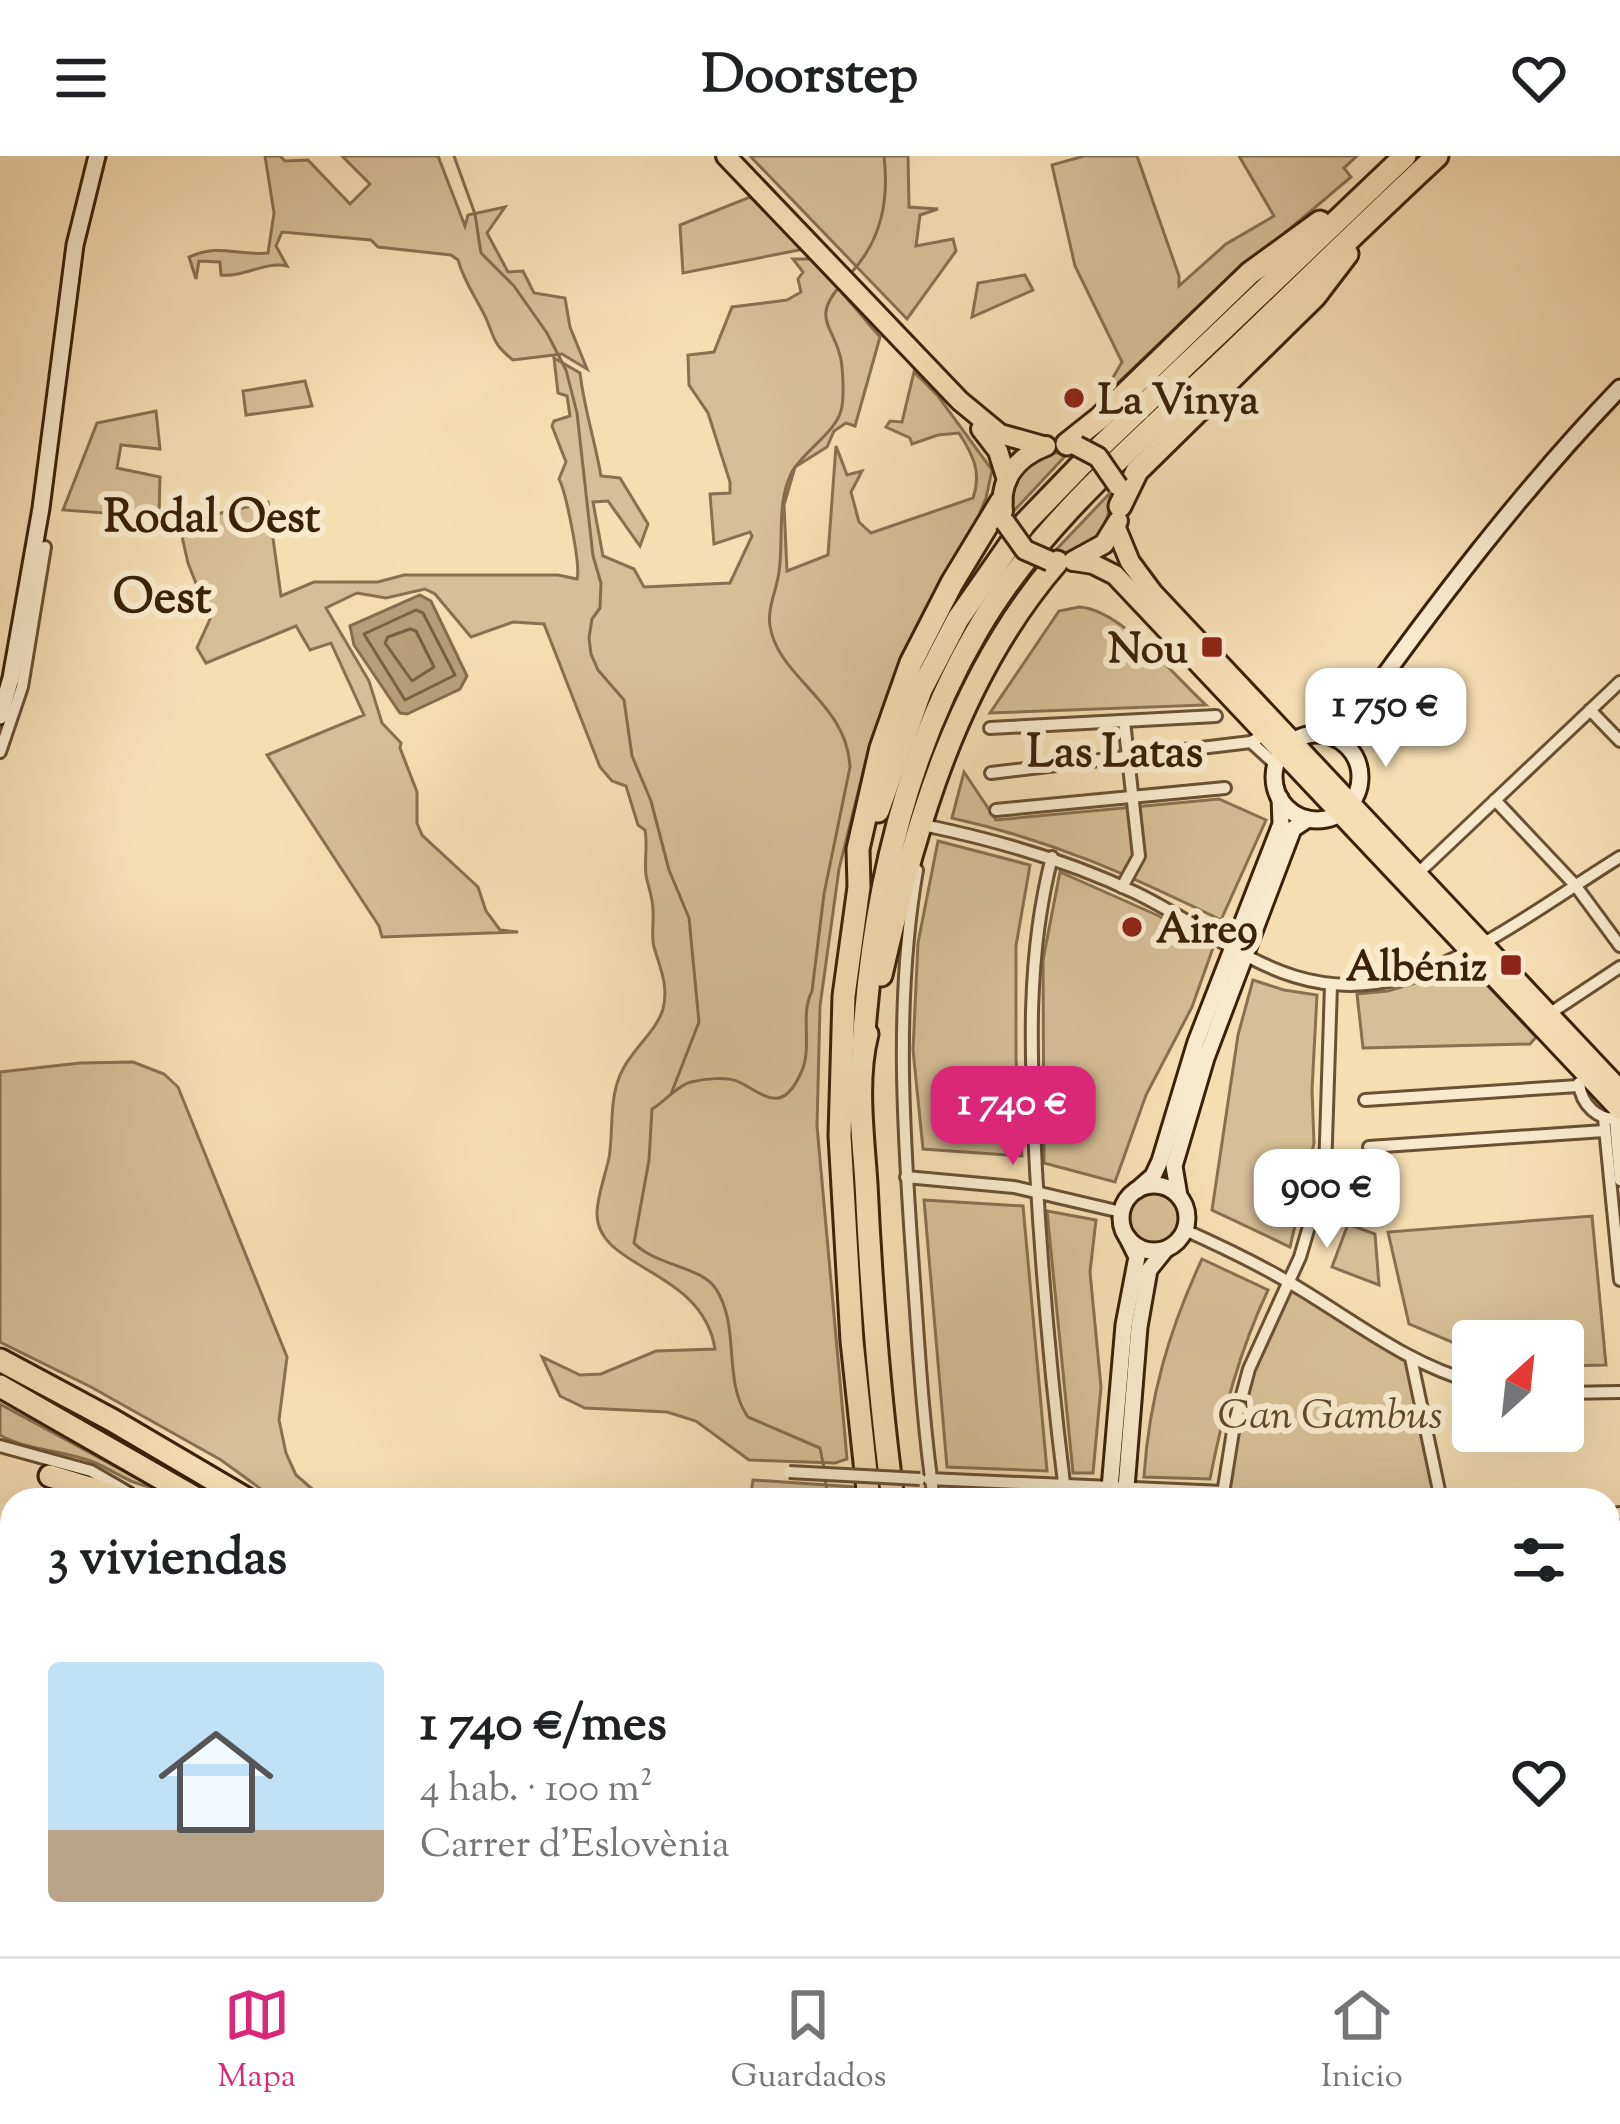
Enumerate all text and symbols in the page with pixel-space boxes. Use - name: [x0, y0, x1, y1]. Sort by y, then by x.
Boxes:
- text: Doorstep: [702, 39, 918, 117]
- icon: menu: [48, 45, 114, 111]
- icon: heart: [1506, 45, 1572, 111]
- place label: La Vinya: [1098, 373, 1259, 433]
- marker: La Vinya: [1061, 385, 1087, 411]
- district label: Rodal Oest: [104, 488, 321, 553]
- district label: Oest: [113, 566, 212, 635]
- place label: Nou: [1108, 622, 1188, 682]
- marker: Nou: [1199, 634, 1225, 660]
- pin: 1 750 €: [1275, 668, 1497, 770]
- text: 1 750 €: [1332, 679, 1440, 735]
- district label: Las Latas: [1027, 723, 1203, 788]
- place label: Aire9: [1156, 902, 1258, 962]
- marker: Aire9: [1119, 914, 1145, 940]
- place label: Albéniz: [1346, 940, 1487, 1000]
- marker: Albéniz: [1498, 952, 1524, 978]
- pin: 1 740 €: [902, 1066, 1124, 1168]
- text: 1 740 €: [958, 1077, 1068, 1133]
- pin: 900 €: [1243, 1149, 1411, 1251]
- text: 900 €: [1281, 1160, 1373, 1216]
- north arrow: [1452, 1320, 1584, 1452]
- map controls: [1452, 1320, 1584, 1452]
- park label: Can Gambus: [1217, 1388, 1443, 1448]
- text: 3 viviendas: [48, 1524, 287, 1597]
- icon: filters: [1506, 1527, 1572, 1593]
- text: 1 740 €/mes: [420, 1690, 667, 1763]
- icon: home: [144, 1710, 288, 1854]
- icon: heart: [1506, 1749, 1572, 1815]
- text: 4 hab. · 100 m²: [420, 1763, 653, 1819]
- text: Carrer d'Eslovènia: [420, 1819, 730, 1875]
- tab: Mapa: [217, 1982, 296, 2102]
- tab: Guardados: [731, 1982, 886, 2102]
- tab: Inicio: [1321, 1982, 1403, 2102]

